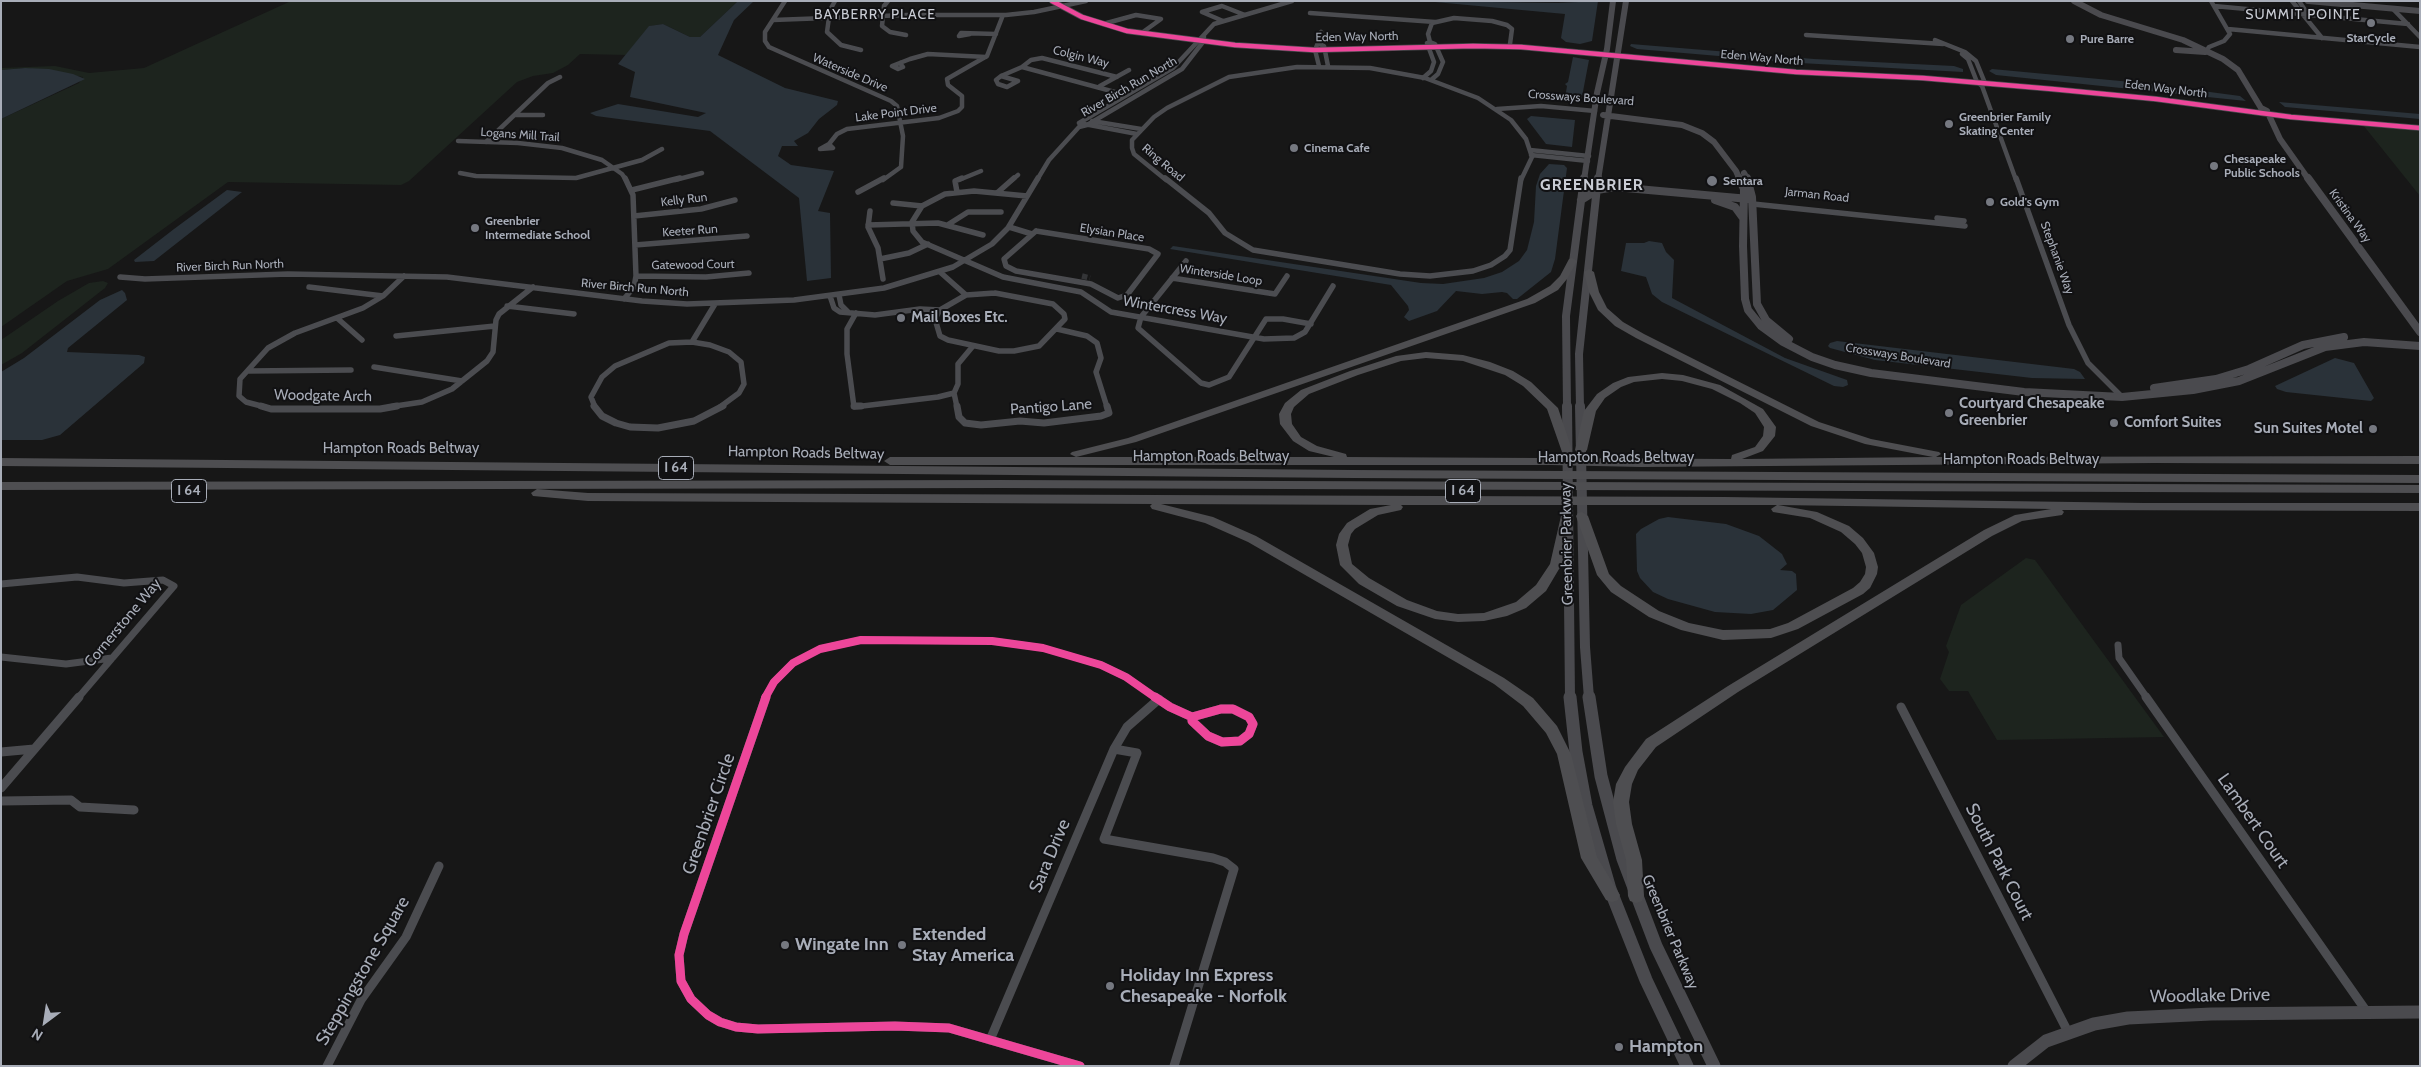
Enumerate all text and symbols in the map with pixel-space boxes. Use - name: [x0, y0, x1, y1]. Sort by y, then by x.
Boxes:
- district label: BAYBERRY PLACE: [812, 7, 938, 23]
- district label: SUMMIT POINTE: [2244, 7, 2362, 23]
- marker: StarCycle: [2365, 17, 2377, 29]
- street label: Eden Way North: [1315, 29, 1399, 45]
- place label: StarCycle: [2346, 31, 2396, 45]
- place label: Pure Barre: [2080, 32, 2134, 46]
- marker: Pure Barre: [2064, 33, 2076, 45]
- street label: Colgin Way: [1051, 43, 1111, 71]
- street label: Eden Way North: [1720, 47, 1804, 69]
- street label: Waterside Drive: [810, 51, 890, 95]
- street label: River Birch Run North: [1079, 54, 1179, 120]
- street label: Eden Way North: [2124, 77, 2208, 101]
- street label: Crossways Boulevard: [1528, 87, 1634, 109]
- street label: Lake Point Drive: [855, 101, 937, 125]
- place label: Greenbrier Family Skating Center: [1959, 110, 2051, 138]
- marker: Greenbrier Family Skating Center: [1943, 118, 1955, 130]
- street label: Logans Mill Trail: [480, 125, 560, 145]
- street label: Ring Road: [1139, 141, 1187, 185]
- place label: Cinema Cafe: [1304, 141, 1370, 155]
- marker: Cinema Cafe: [1288, 142, 1300, 154]
- place label: Chesapeake Public Schools: [2224, 152, 2300, 180]
- marker: Chesapeake Public Schools: [2208, 160, 2220, 172]
- marker: Sentara: [1705, 174, 1719, 188]
- place label: Sentara: [1723, 174, 1763, 188]
- district label: GREENBRIER: [1539, 175, 1645, 195]
- street label: Jarman Road: [1784, 184, 1850, 206]
- street label: Kristina Way: [2326, 187, 2374, 245]
- street label: Kelly Run: [660, 190, 708, 210]
- place label: Gold's Gym: [2000, 195, 2059, 209]
- marker: Gold's Gym: [1984, 196, 1996, 208]
- place label: Greenbrier Intermediate School: [485, 214, 590, 242]
- street label: Stephanie Way: [2037, 220, 2077, 296]
- street label: Elysian Place: [1079, 221, 1145, 245]
- marker: Greenbrier Intermediate School: [469, 222, 481, 234]
- street label: Keeter Run: [662, 222, 718, 240]
- street label: River Birch Run North: [176, 257, 284, 275]
- street label: Gatewood Court: [651, 257, 735, 273]
- street label: Winterside Loop: [1179, 261, 1263, 289]
- street label: River Birch Run North: [581, 276, 689, 300]
- street label: Wintercress Way: [1121, 292, 1229, 328]
- place label: Mail Boxes Etc.: [911, 309, 1008, 327]
- marker: Mail Boxes Etc.: [895, 312, 907, 324]
- street label: Crossways Boulevard: [1844, 341, 1952, 371]
- street label: Woodgate Arch: [274, 386, 372, 406]
- street label: Pantigo Lane: [1009, 395, 1093, 419]
- place label: Courtyard Chesapeake Greenbrier: [1959, 395, 2105, 430]
- marker: Courtyard Chesapeake Greenbrier: [1943, 407, 1955, 419]
- place label: Comfort Suites: [2124, 414, 2221, 432]
- marker: Comfort Suites: [2108, 417, 2120, 429]
- place label: Sun Suites Motel: [2254, 420, 2363, 438]
- marker: Sun Suites Motel: [2367, 423, 2379, 435]
- street label: Hampton Roads Beltway: [323, 440, 479, 458]
- street label: Hampton Roads Beltway: [728, 443, 884, 463]
- street label: Hampton Roads Beltway: [1133, 448, 1289, 466]
- street label: Hampton Roads Beltway: [1538, 449, 1694, 467]
- street label: Hampton Roads Beltway: [1943, 451, 2099, 469]
- road number: I 64: [658, 456, 694, 479]
- road number: I 64: [172, 480, 206, 502]
- road number: I 64: [1446, 480, 1480, 502]
- street label: Greenbrier Parkway: [1557, 483, 1577, 605]
- street label: Cornerstone Way: [81, 575, 165, 671]
- street label: Greenbrier Circle: [678, 751, 740, 877]
- street label: Lambert Court: [2212, 770, 2294, 872]
- street label: South Park Court: [1960, 800, 2038, 924]
- street label: Sara Drive: [1025, 816, 1075, 896]
- street label: Greenbrier Parkway: [1638, 872, 1702, 992]
- street label: Steppingstone Square: [312, 893, 414, 1049]
- place label: Extended Stay America: [912, 924, 1014, 966]
- place label: Wingate Inn: [795, 934, 889, 956]
- marker: Wingate Inn: [779, 939, 791, 951]
- marker: Extended Stay America: [896, 939, 908, 951]
- place label: Holiday Inn Express Chesapeake - Norfolk: [1120, 965, 1287, 1008]
- marker: Holiday Inn Express Chesapeake - Norfolk: [1104, 980, 1116, 992]
- street label: Woodlake Drive: [2150, 984, 2270, 1008]
- north arrow: [20, 997, 70, 1047]
- text: N: [28, 1025, 46, 1045]
- place label: Hampton: [1629, 1036, 1703, 1058]
- marker: Hampton: [1613, 1041, 1625, 1053]

